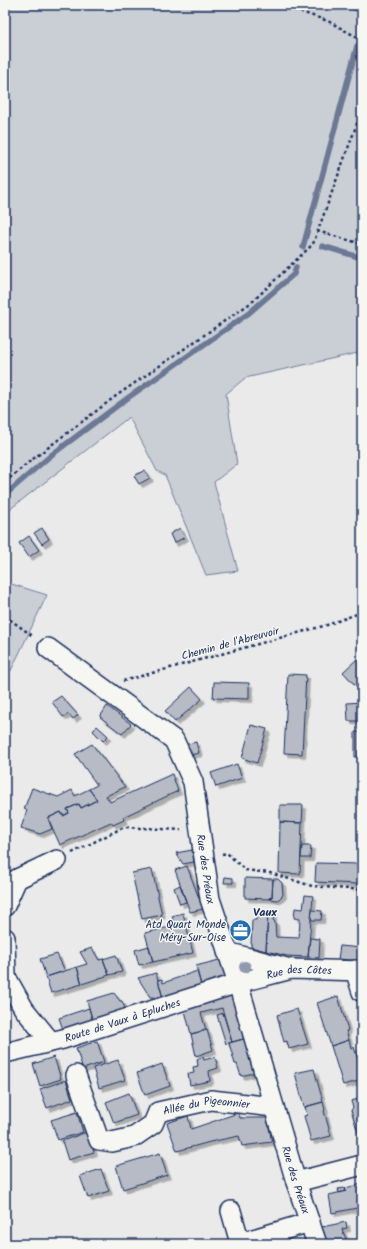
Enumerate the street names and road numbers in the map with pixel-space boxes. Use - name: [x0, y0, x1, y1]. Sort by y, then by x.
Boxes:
- street label: Chemin de l'Abreuvoir: [179, 622, 282, 666]
- street label: Rue des Préaux: [191, 833, 219, 907]
- street label: Rue des Côtes: [264, 961, 332, 985]
- street label: Route de Vaux à Epluches: [63, 994, 183, 1048]
- street label: Allée du Pigeonnier: [161, 1092, 252, 1121]
- street label: Rue des Préaux: [276, 1144, 314, 1217]

